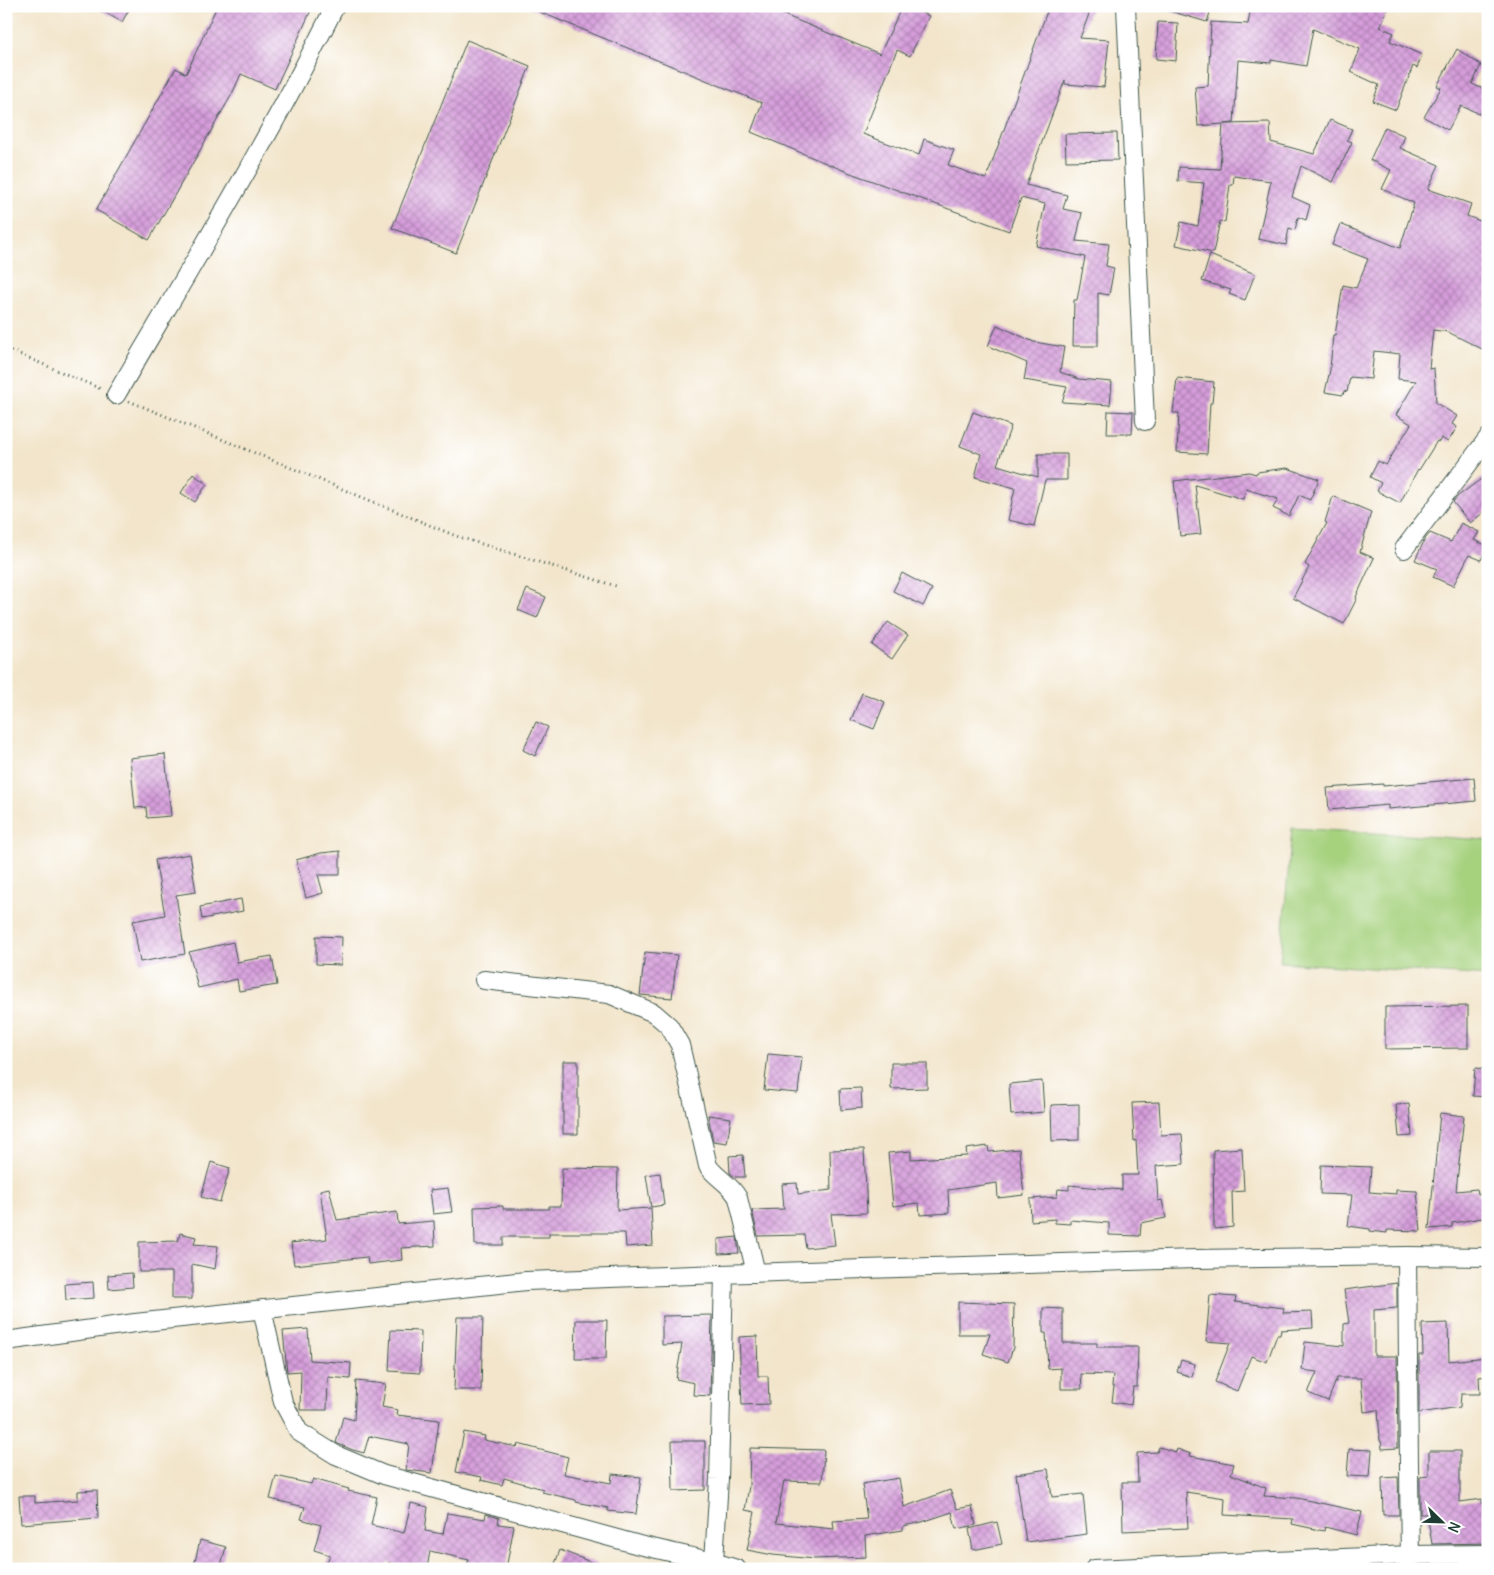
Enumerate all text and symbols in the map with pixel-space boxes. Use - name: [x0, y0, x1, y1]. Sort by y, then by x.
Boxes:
- north arrow: [1416, 1498, 1466, 1548]
- text: N: [1444, 1519, 1464, 1535]

